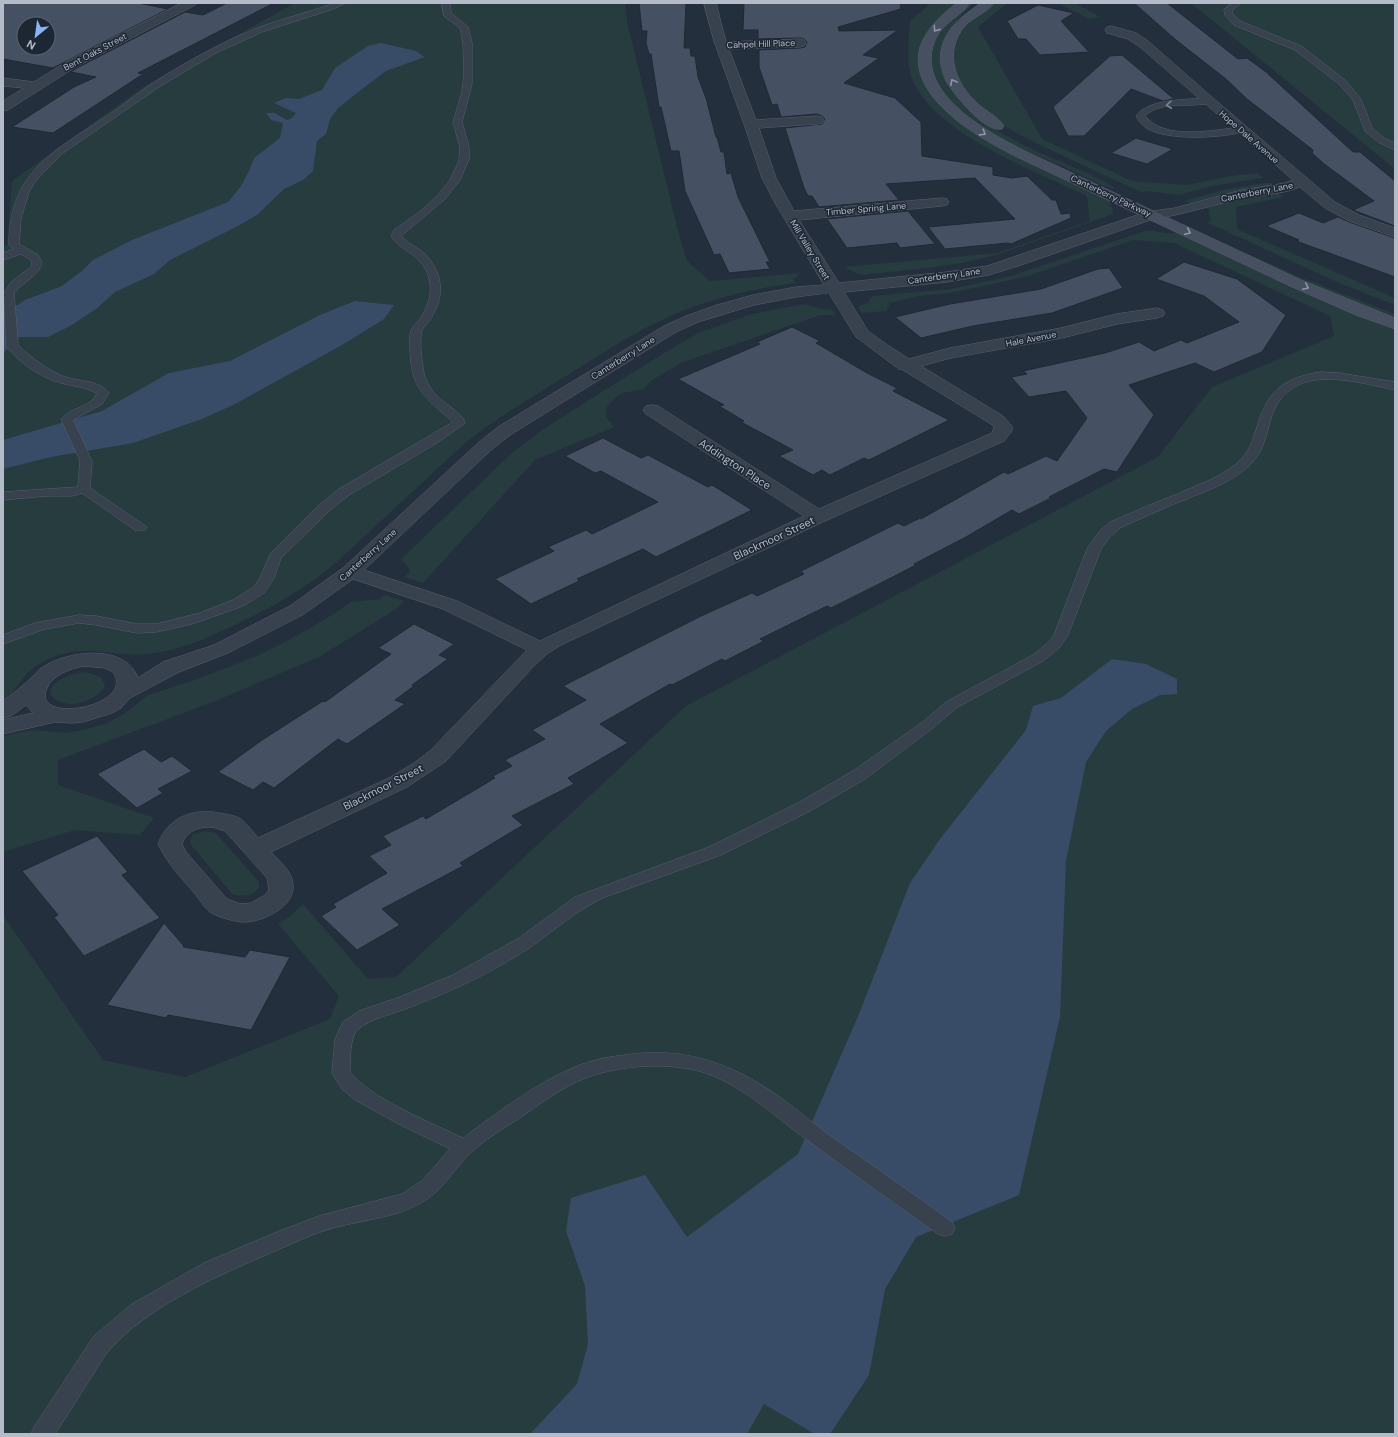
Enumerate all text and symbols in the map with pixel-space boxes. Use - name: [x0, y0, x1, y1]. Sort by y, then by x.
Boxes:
- north arrow: [16, 16, 56, 56]
- one-way arrow: [933, 25, 941, 32]
- street label: Bent Oaks Street: [61, 30, 129, 74]
- text: N: [24, 37, 38, 53]
- street label: Cahpel Hill Place: [726, 37, 796, 51]
- one-way arrow: [951, 79, 958, 86]
- one-way arrow: [1166, 100, 1172, 109]
- street label: Hope Dale Avenue: [1216, 108, 1282, 166]
- one-way arrow: [979, 128, 986, 136]
- street label: Canterberry Parkway: [1069, 172, 1153, 220]
- street label: Canterberry Lane: [1220, 179, 1294, 205]
- street label: Timber Spring Lane: [825, 200, 907, 218]
- street label: Mill Valley Street: [787, 218, 833, 283]
- one-way arrow: [1184, 227, 1191, 235]
- street label: Canterberry Lane: [907, 265, 981, 287]
- one-way arrow: [1301, 282, 1309, 290]
- street label: Hale Avenue: [1005, 328, 1057, 350]
- street label: Canterberry Lane: [589, 334, 657, 382]
- street label: Addington Place: [696, 435, 774, 493]
- street label: Blackmoor Street: [731, 513, 817, 563]
- street label: Canterberry Lane: [337, 526, 399, 584]
- street label: Blackmoor Street: [341, 761, 425, 813]

